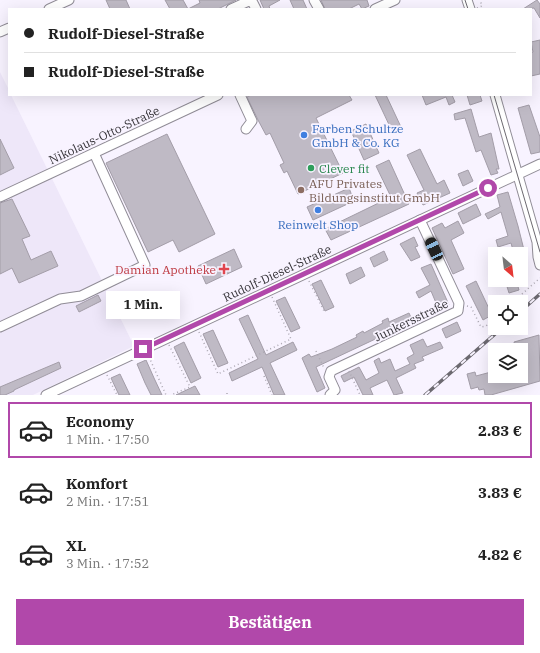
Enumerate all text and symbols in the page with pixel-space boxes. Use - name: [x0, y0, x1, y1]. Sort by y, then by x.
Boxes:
- text: Rudolf-Diesel-Straße: [48, 24, 204, 43]
- text: Rudolf-Diesel-Straße: [48, 62, 204, 81]
- street label: Nikolaus-Otto-Straße: [46, 103, 162, 167]
- place label: Farben Schultze GmbH & Co. KG: [312, 121, 404, 150]
- marker: Farben Schultze GmbH & Co. KG: [299, 130, 309, 140]
- place label: Clever fit: [319, 161, 369, 176]
- marker: Clever fit: [306, 163, 316, 173]
- place label: AFU Privates Bildungsinstitut GmbH: [309, 176, 440, 205]
- route start: [479, 179, 497, 197]
- marker: AFU Privates Bildungsinstitut GmbH: [296, 185, 306, 195]
- marker: Reinwelt Shop: [313, 205, 323, 215]
- place label: Reinwelt Shop: [278, 217, 358, 232]
- car: [423, 236, 445, 262]
- street label: Rudolf-Diesel-Straße: [220, 241, 334, 305]
- north arrow: [488, 247, 528, 287]
- map controls: [488, 247, 528, 383]
- place label: Damian Apotheke: [115, 262, 216, 277]
- marker: Damian Apotheke: [219, 264, 229, 274]
- callout: 1 Min.: [106, 291, 180, 319]
- button: locate: [488, 295, 528, 335]
- text: 1 Min.: [123, 296, 163, 313]
- street label: Junkersstraße: [371, 296, 451, 344]
- route end: [134, 340, 152, 358]
- button: layers: [488, 343, 528, 383]
- icon: car: [18, 412, 54, 448]
- text: Economy: [66, 412, 134, 431]
- text: 2.83 €: [478, 421, 522, 440]
- text: 1 Min. · 17:50: [66, 431, 149, 448]
- icon: car: [18, 474, 54, 510]
- text: Komfort: [66, 474, 128, 493]
- text: 3.83 €: [478, 483, 522, 502]
- text: 2 Min. · 17:51: [66, 493, 149, 510]
- icon: car: [18, 536, 54, 572]
- text: XL: [66, 536, 86, 555]
- text: 4.82 €: [478, 545, 522, 564]
- text: 3 Min. · 17:52: [66, 555, 149, 572]
- button: Bestätigen: [16, 599, 524, 645]

